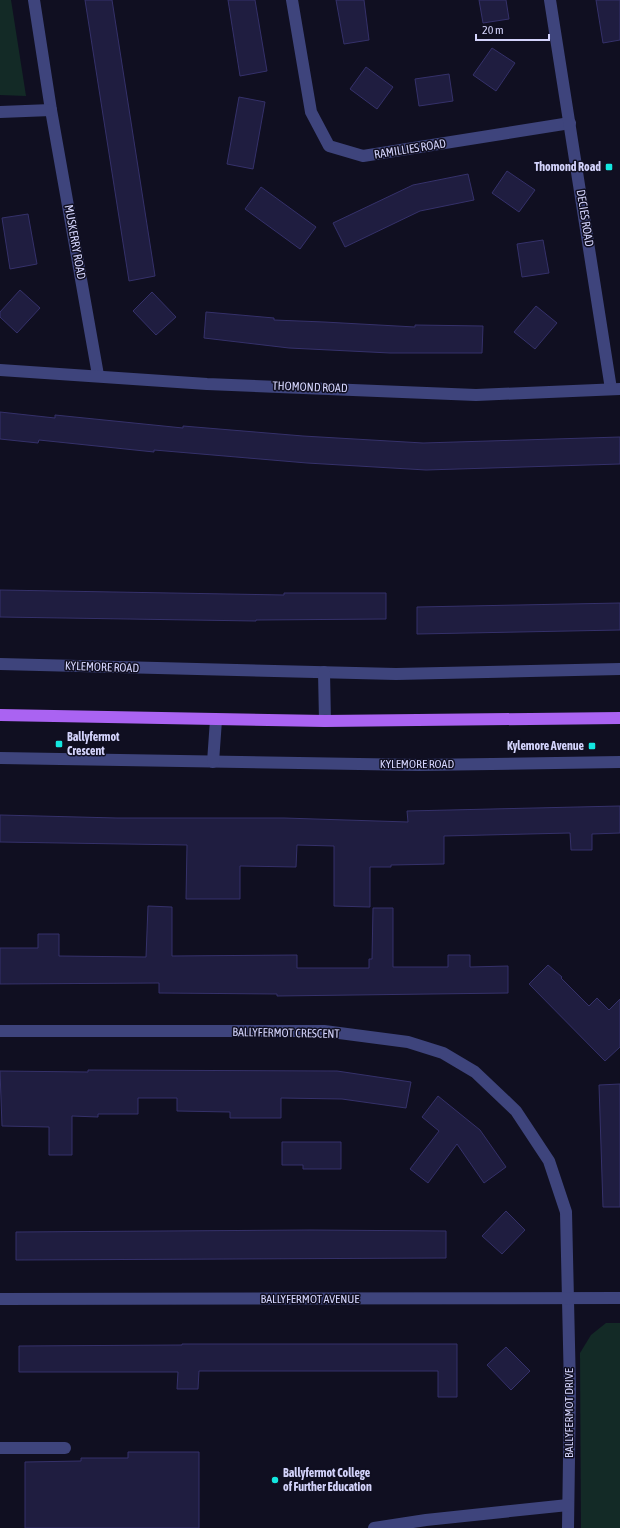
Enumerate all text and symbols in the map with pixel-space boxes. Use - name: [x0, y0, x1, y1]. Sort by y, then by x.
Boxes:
- scale bar: [476, 16, 549, 42]
- text: 20 m: [482, 23, 504, 37]
- street label: RAMILLIES ROAD: [373, 136, 447, 162]
- place label: Thomond Road: [534, 160, 601, 174]
- marker: Thomond Road: [604, 162, 614, 172]
- street label: DECIES ROAD: [574, 188, 596, 248]
- street label: MUSKERRY ROAD: [62, 204, 88, 281]
- street label: THOMOND ROAD: [272, 379, 348, 395]
- street label: KYLEMORE ROAD: [65, 659, 140, 675]
- place label: Ballyfermot Crescent: [67, 730, 120, 758]
- marker: Ballyfermot Crescent: [54, 739, 64, 749]
- place label: Kylemore Avenue: [507, 739, 585, 753]
- marker: Kylemore Avenue: [587, 741, 597, 751]
- street label: KYLEMORE ROAD: [380, 757, 454, 771]
- street label: BALLYFERMOT CRESCENT: [232, 1025, 341, 1041]
- street label: BALLYFERMOT AVENUE: [261, 1292, 359, 1306]
- street label: BALLYFERMOT DRIVE: [562, 1368, 576, 1458]
- place label: Ballyfermot College of Further Education: [283, 1466, 372, 1494]
- marker: Ballyfermot College of Further Education: [270, 1475, 280, 1485]

